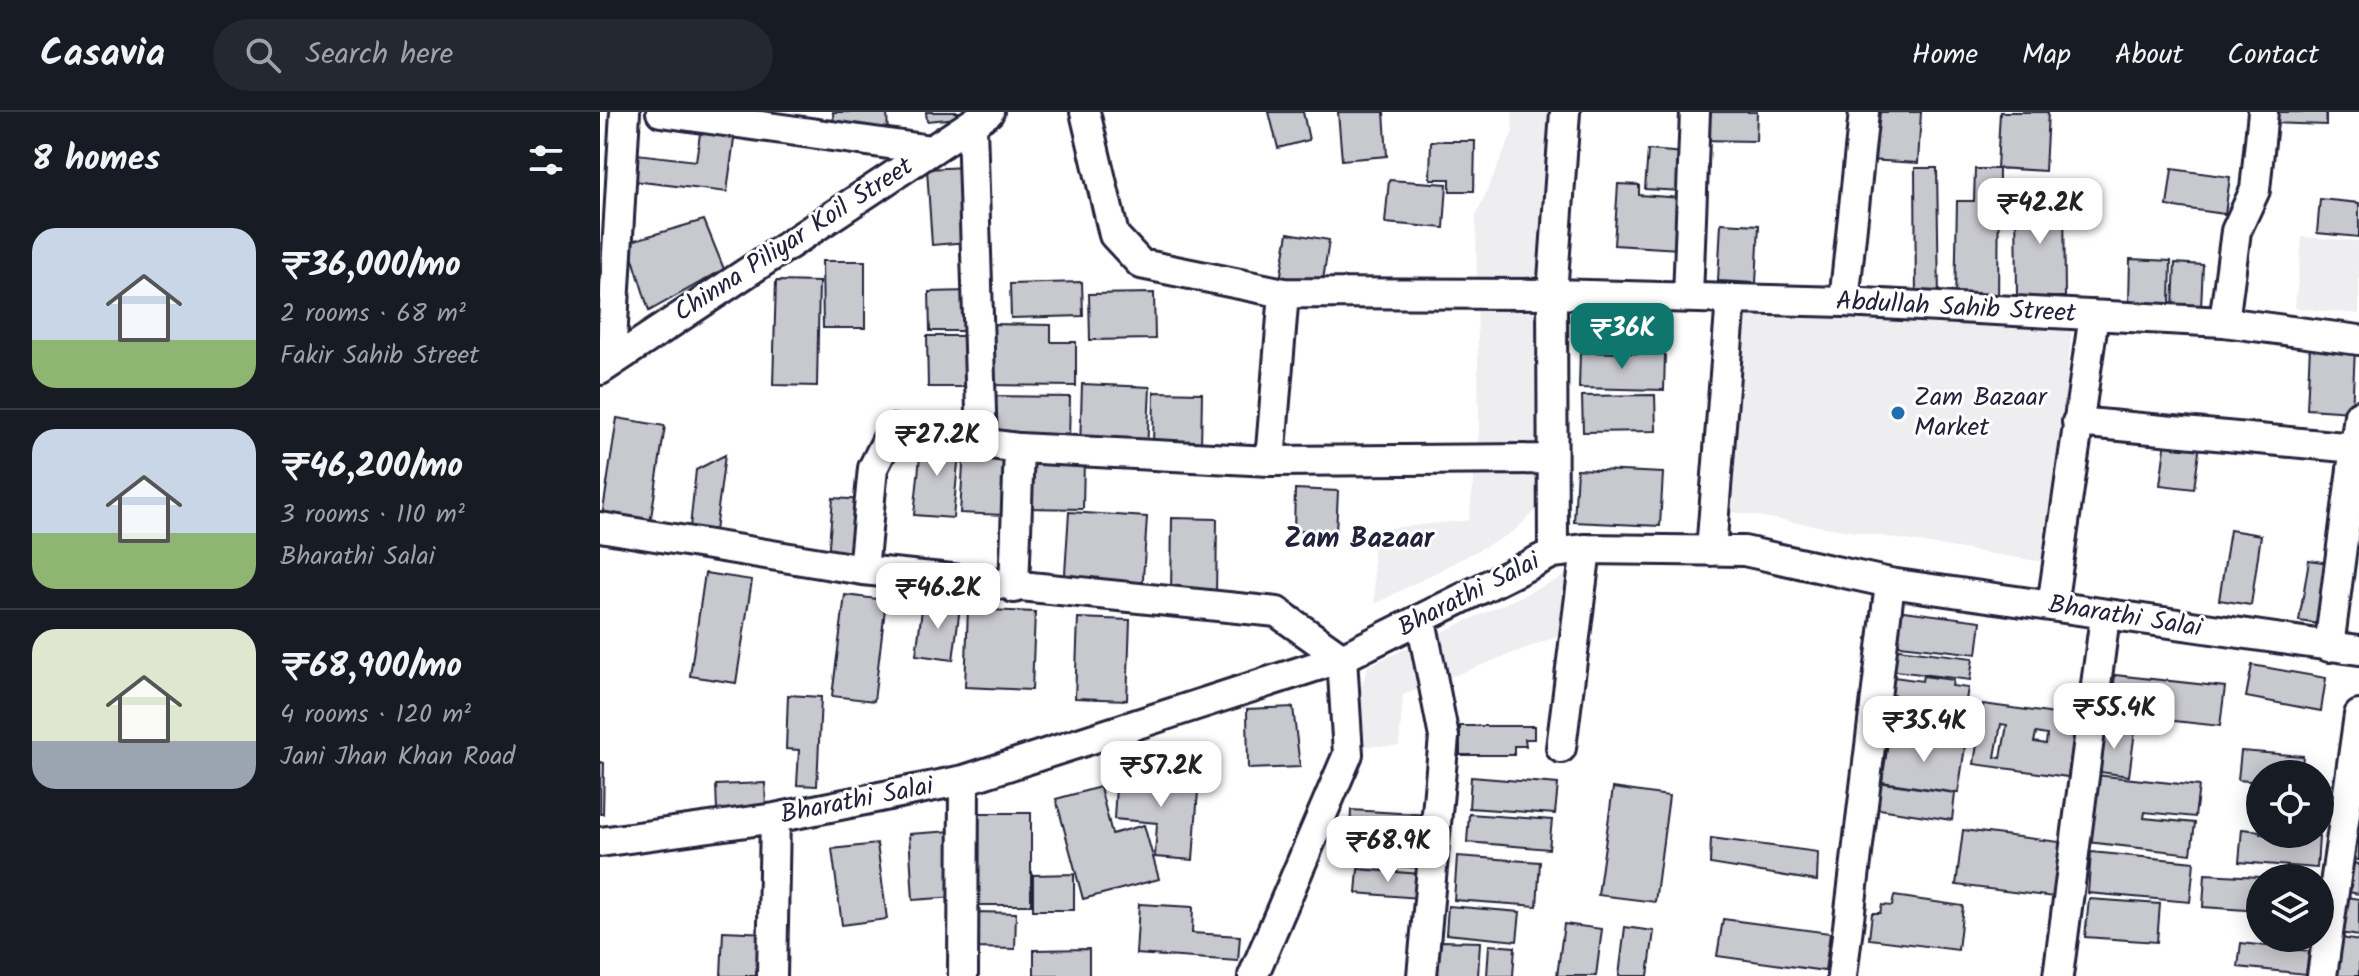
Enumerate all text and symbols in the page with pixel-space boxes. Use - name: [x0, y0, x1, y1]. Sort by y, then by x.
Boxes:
- search box: [213, 19, 773, 91]
- text: Casavia: [40, 25, 165, 85]
- text: Search here: [305, 31, 453, 79]
- icon: search: [241, 33, 285, 77]
- text: Home: [1912, 33, 1978, 78]
- text: Map: [2022, 33, 2071, 78]
- text: About: [2115, 33, 2183, 78]
- text: Contact: [2227, 33, 2319, 78]
- text: 8 homes: [32, 133, 160, 187]
- icon: filters: [524, 138, 568, 182]
- street label: Chinna Piliyar Koil Street: [666, 146, 923, 333]
- pin: ₹42.2K: [1975, 178, 2105, 246]
- text: ₹42.2K: [1996, 183, 2084, 225]
- text: ₹36,000/mo: [280, 239, 461, 293]
- icon: home: [96, 260, 192, 356]
- street label: Abdullah Sahib Street: [1835, 281, 2078, 335]
- text: 2 rooms · 68 m²: [280, 293, 466, 335]
- pin: ₹36K: [1575, 303, 1669, 371]
- text: ₹36K: [1589, 308, 1655, 350]
- text: Fakir Sahib Street: [280, 335, 479, 377]
- place label: Zam Bazaar Market: [1914, 377, 2048, 449]
- marker: Zam Bazaar Market: [1889, 404, 1907, 422]
- pin: ₹27.2K: [872, 410, 1002, 478]
- text: ₹27.2K: [893, 415, 981, 457]
- text: ₹46,200/mo: [280, 440, 463, 494]
- icon: home: [96, 461, 192, 557]
- text: 3 rooms · 110 m²: [280, 494, 465, 536]
- district label: Zam Bazaar: [1284, 517, 1436, 562]
- text: Bharathi Salai: [280, 536, 435, 578]
- street label: Bharathi Salai: [1390, 540, 1549, 649]
- pin: ₹46.2K: [873, 563, 1003, 631]
- text: ₹46.2K: [894, 568, 982, 610]
- street label: Bharathi Salai: [2045, 584, 2207, 650]
- text: ₹68,900/mo: [280, 640, 462, 694]
- icon: home: [96, 661, 192, 757]
- pin: ₹55.4K: [2049, 683, 2179, 751]
- text: ₹55.4K: [2072, 688, 2156, 730]
- text: 4 rooms · 120 m²: [280, 694, 471, 736]
- pin: ₹35.4K: [1859, 696, 1989, 764]
- text: ₹35.4K: [1881, 701, 1967, 743]
- text: Jani Jhan Khan Road: [280, 736, 515, 778]
- pin: ₹57.2K: [1096, 741, 1226, 809]
- text: ₹57.2K: [1118, 746, 1204, 788]
- map controls: [2246, 760, 2334, 952]
- button: locate: [2246, 760, 2334, 848]
- street label: Bharathi Salai: [777, 765, 939, 836]
- pin: ₹68.9K: [1323, 816, 1453, 884]
- text: ₹68.9K: [1344, 821, 1432, 863]
- button: layers: [2246, 864, 2334, 952]

